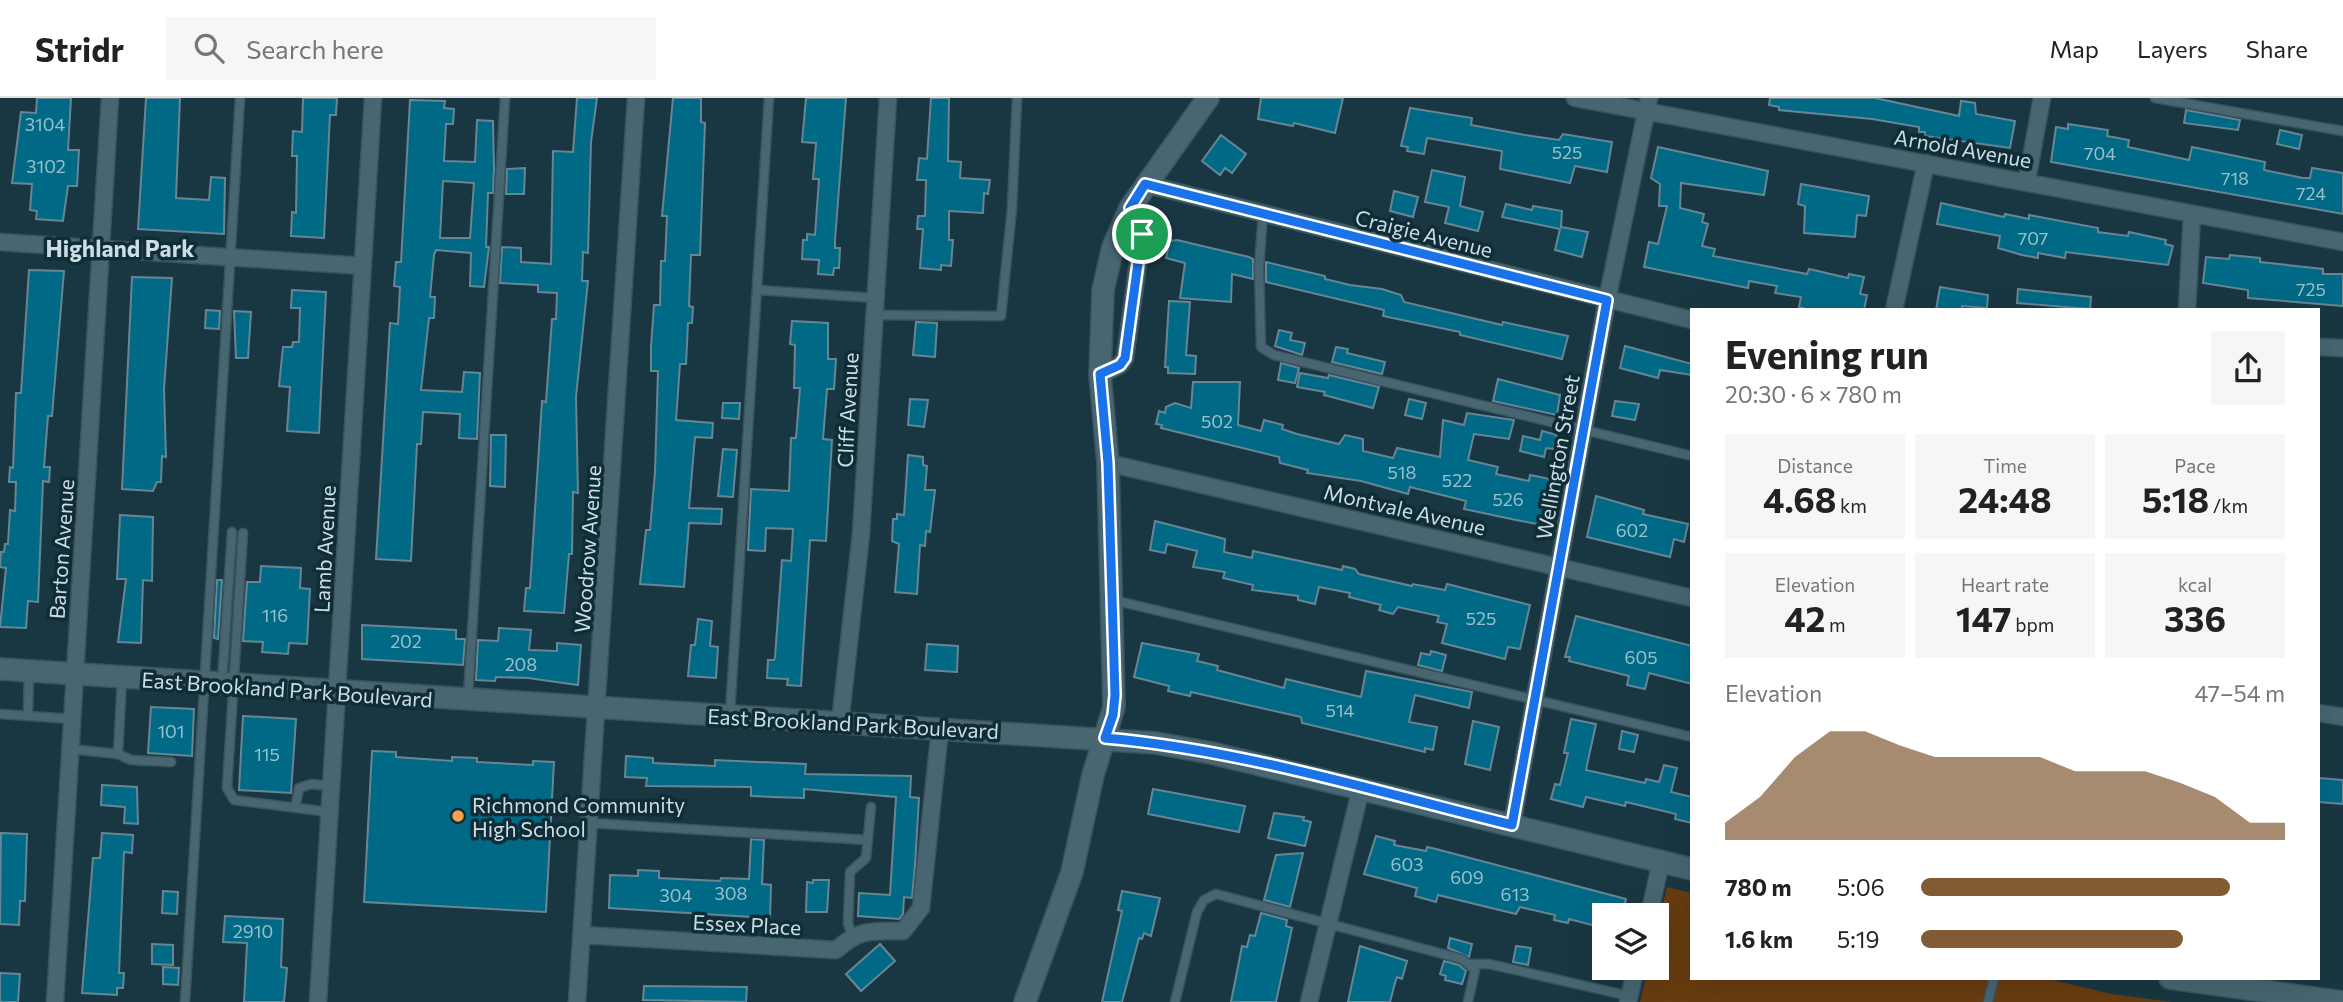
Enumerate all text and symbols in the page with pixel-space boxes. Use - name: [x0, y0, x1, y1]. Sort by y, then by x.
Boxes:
- search box: [166, 17, 656, 80]
- text: Stridr: [35, 28, 124, 69]
- icon: search: [190, 29, 228, 67]
- text: Search here: [246, 33, 384, 64]
- text: Map: [2050, 34, 2099, 63]
- text: Layers: [2137, 34, 2208, 63]
- text: Share: [2246, 34, 2308, 63]
- house number: 3104: [25, 113, 65, 135]
- street label: Arnold Avenue: [1892, 124, 2034, 172]
- house number: 525: [1552, 141, 1582, 163]
- house number: 704: [2084, 142, 2116, 164]
- house number: 3102: [26, 155, 66, 177]
- house number: 718: [2221, 167, 2249, 189]
- house number: 724: [2296, 182, 2326, 204]
- pin: [1112, 204, 1172, 264]
- street label: Craigie Avenue: [1353, 204, 1495, 262]
- icon: arrive: [1123, 215, 1161, 253]
- house number: 707: [2018, 227, 2048, 249]
- district label: Highland Park: [46, 234, 194, 262]
- house number: 725: [2296, 278, 2326, 300]
- text: Evening run: [1725, 330, 1929, 377]
- button: share: [2211, 331, 2285, 405]
- street label: Cliff Avenue: [832, 352, 862, 468]
- street label: Wellington Street: [1530, 373, 1584, 541]
- text: 20:30 · 6 × 780 m: [1725, 380, 1902, 408]
- house number: 502: [1201, 410, 1233, 432]
- text: Distance: [1777, 454, 1853, 477]
- text: Time: [1983, 454, 2027, 477]
- text: Pace: [2174, 454, 2216, 477]
- house number: 518: [1388, 461, 1417, 483]
- street label: Woodrow Avenue: [569, 464, 605, 634]
- house number: 522: [1442, 469, 1472, 491]
- text: 4.68: [1763, 477, 1836, 520]
- text: 24:48: [1958, 477, 2052, 520]
- text: 5:18: [2142, 477, 2209, 520]
- street label: Barton Avenue: [44, 478, 78, 620]
- street label: Montvale Avenue: [1322, 478, 1488, 540]
- street label: Lamb Avenue: [308, 485, 340, 613]
- house number: 526: [1492, 488, 1524, 510]
- text: km: [1836, 494, 1867, 517]
- text: /km: [2209, 494, 2248, 517]
- house number: 602: [1616, 519, 1648, 541]
- text: Elevation: [1775, 573, 1855, 596]
- text: Heart rate: [1961, 573, 2049, 596]
- text: kcal: [2178, 573, 2212, 596]
- text: 42: [1784, 596, 1825, 639]
- text: 147: [1956, 596, 2012, 639]
- text: 336: [2164, 596, 2226, 639]
- house number: 116: [262, 604, 288, 626]
- house number: 525: [1466, 607, 1496, 629]
- text: m: [1825, 613, 1846, 636]
- text: bpm: [2012, 613, 2054, 636]
- house number: 202: [390, 630, 422, 652]
- house number: 605: [1624, 646, 1658, 668]
- house number: 208: [505, 653, 537, 675]
- street label: East Brookland Park Boulevard: [141, 666, 433, 712]
- text: Elevation: [1725, 679, 1822, 707]
- text: 47–54 m: [2194, 679, 2285, 707]
- house number: 514: [1326, 699, 1355, 721]
- street label: East Brookland Park Boulevard: [707, 703, 999, 743]
- house number: 101: [157, 720, 185, 742]
- house number: 115: [254, 743, 280, 765]
- place label: Richmond Community High School: [472, 792, 685, 841]
- marker: Richmond Community High School: [450, 808, 466, 824]
- house number: 603: [1391, 853, 1423, 875]
- house number: 609: [1450, 866, 1484, 888]
- text: 780 m: [1725, 873, 1791, 901]
- text: 5:06: [1837, 873, 1885, 901]
- house number: 308: [715, 882, 748, 904]
- house number: 613: [1501, 883, 1529, 905]
- house number: 304: [660, 884, 693, 906]
- map controls: [1592, 903, 1669, 980]
- button: layers: [1592, 903, 1669, 980]
- street label: Essex Place: [692, 909, 802, 939]
- house number: 2910: [233, 920, 273, 942]
- text: 1.6 km: [1725, 925, 1793, 953]
- text: 5:19: [1837, 925, 1879, 953]

